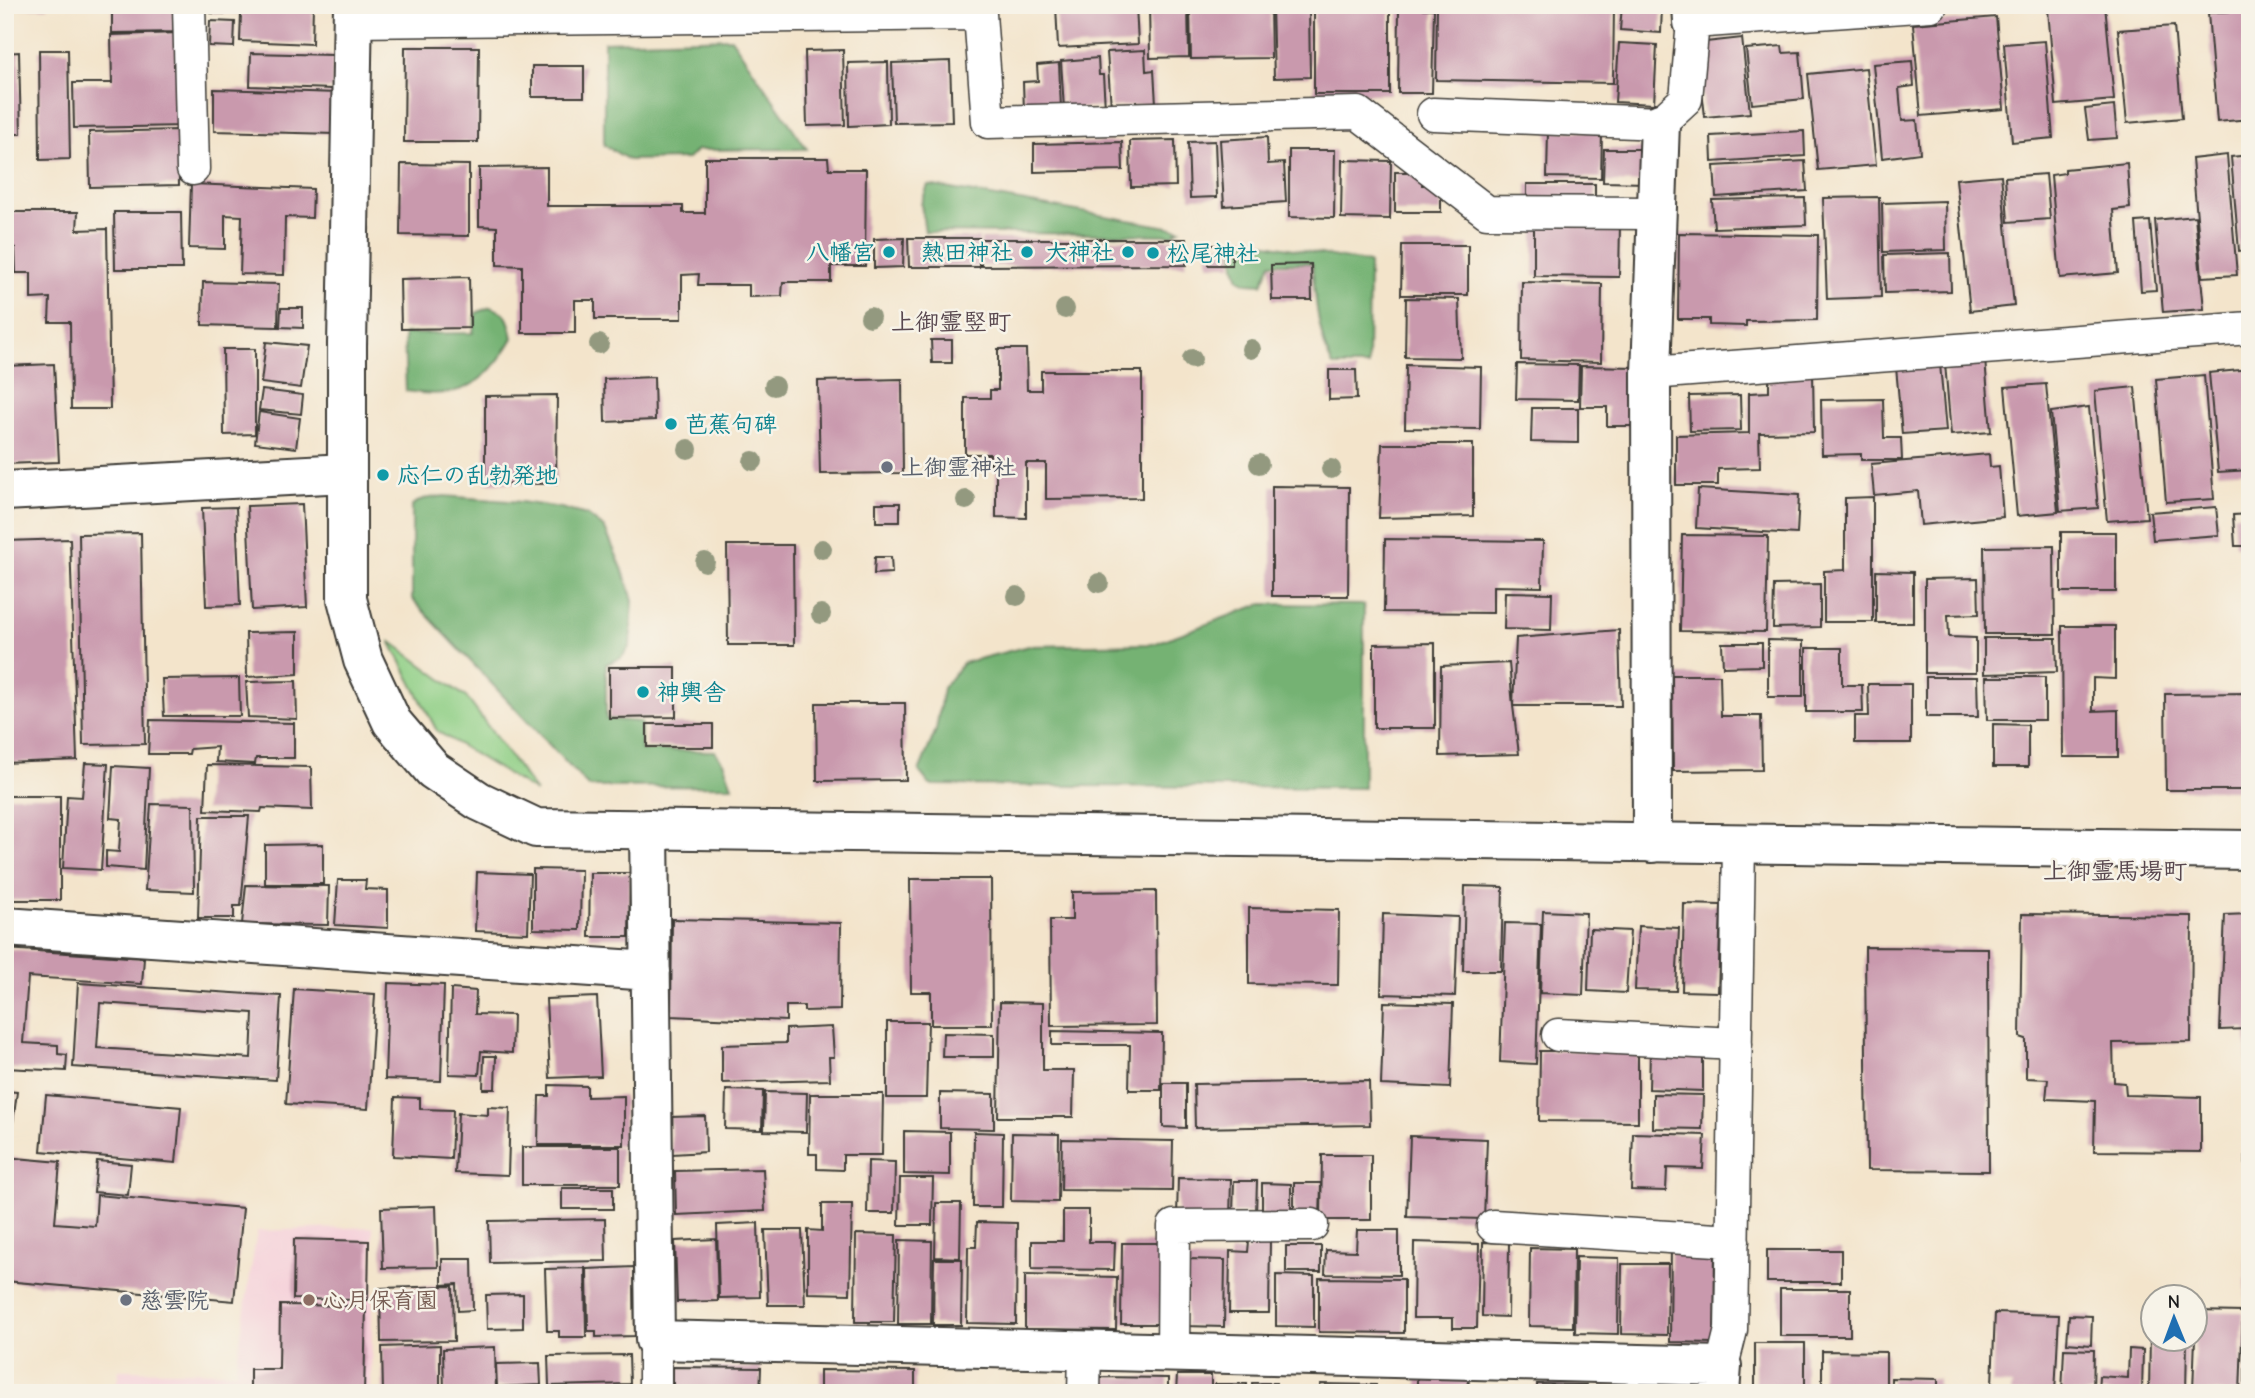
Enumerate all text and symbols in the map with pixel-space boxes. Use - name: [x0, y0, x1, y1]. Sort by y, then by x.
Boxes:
- place label: 八幡宮: [806, 239, 875, 266]
- place label: 熱田神社: [921, 239, 1013, 266]
- place label: 大神社: [1045, 239, 1114, 266]
- place label: 松尾神社: [1167, 240, 1259, 267]
- marker: 八幡宮: [881, 244, 897, 260]
- marker: 熱田神社: [1019, 244, 1035, 260]
- marker: 大神社: [1120, 244, 1136, 260]
- marker: 松尾神社: [1145, 245, 1161, 261]
- district label: 上御霊竪町: [891, 308, 1011, 336]
- place label: 芭蕉句碑: [685, 411, 777, 438]
- marker: 芭蕉句碑: [663, 416, 679, 432]
- place label: 上御霊神社: [901, 454, 1016, 481]
- marker: 上御霊神社: [879, 459, 895, 475]
- place label: 応仁の乱勃発地: [397, 462, 558, 489]
- marker: 応仁の乱勃発地: [375, 467, 391, 483]
- place label: 神輿舎: [657, 679, 726, 706]
- marker: 神輿舎: [635, 684, 651, 700]
- district label: 上御霊馬場町: [2043, 857, 2187, 885]
- north arrow: [2140, 1282, 2210, 1352]
- place label: 慈雲院: [140, 1287, 209, 1314]
- place label: 心月保育園: [323, 1287, 438, 1314]
- text: N: [2167, 1291, 2180, 1313]
- marker: 慈雲院: [118, 1292, 134, 1308]
- marker: 心月保育園: [301, 1292, 317, 1308]

